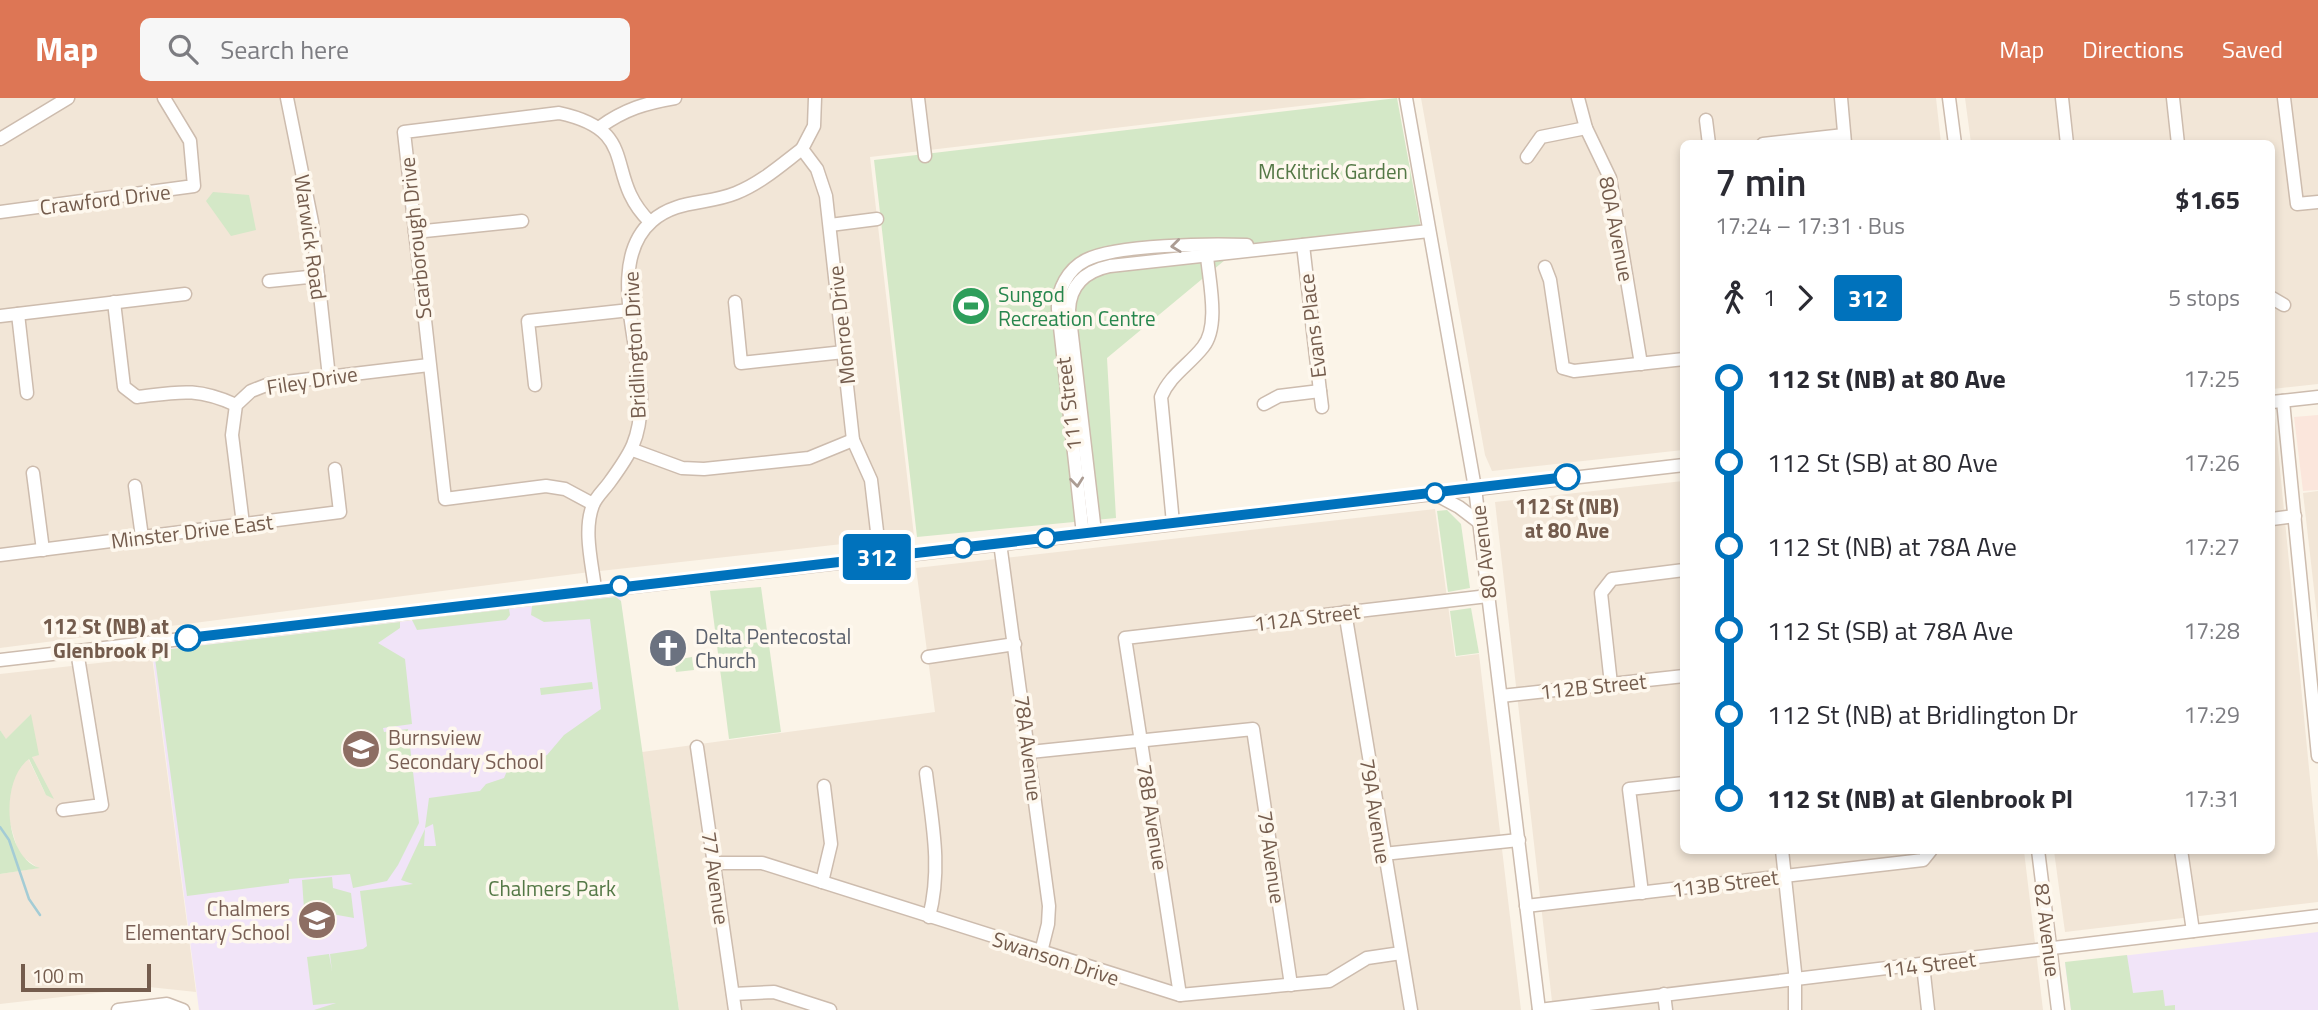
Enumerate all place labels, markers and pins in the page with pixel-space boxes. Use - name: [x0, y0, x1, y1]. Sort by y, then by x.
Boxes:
- place label: Sungod Recreation Centre: [998, 278, 1156, 334]
- sports icon: Sungod Recreation Centre: [950, 285, 992, 327]
- marker: 112 St (NB) at 80 Ave: [1554, 464, 1580, 490]
- unlabelled marker: [1425, 483, 1445, 503]
- place label: 112 St (NB) at 80 Ave: [1515, 490, 1619, 546]
- unlabelled marker: [1036, 528, 1056, 548]
- unlabelled marker: [953, 538, 973, 558]
- unlabelled marker: [610, 576, 630, 596]
- place label: 112 St (NB) at Glenbrook Pl: [42, 610, 169, 666]
- place label: Delta Pentecostal Church: [695, 620, 851, 676]
- marker: 112 St (NB) at Glenbrook Pl: [175, 625, 201, 651]
- church icon: Delta Pentecostal Church: [647, 627, 689, 669]
- place label: Burnsview Secondary School: [388, 721, 544, 777]
- school or university icon: Burnsview Secondary School: [340, 728, 382, 770]
- place label: Chalmers Elementary School: [125, 892, 290, 948]
- school or university icon: Chalmers Elementary School: [296, 899, 338, 941]

